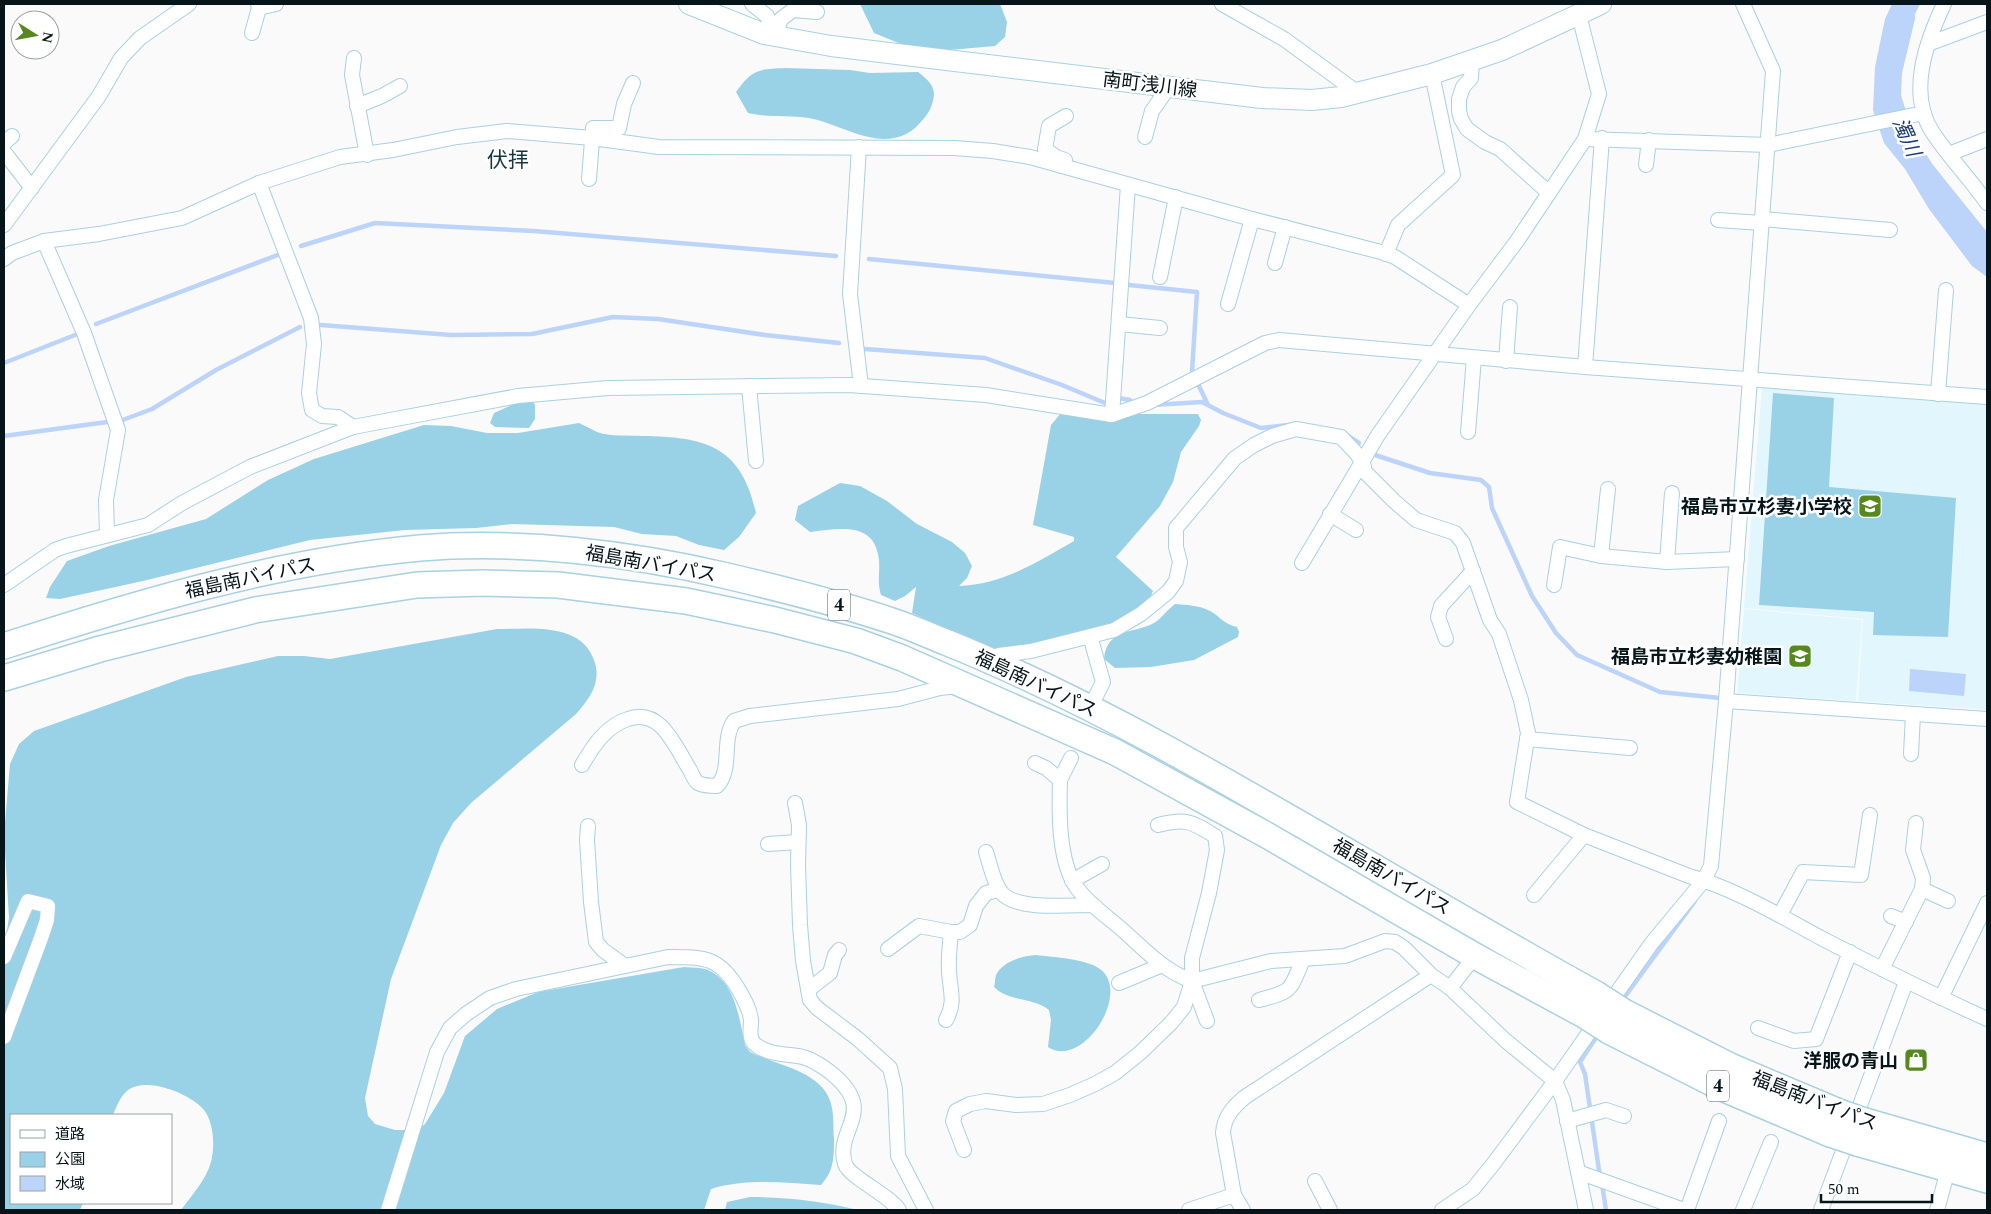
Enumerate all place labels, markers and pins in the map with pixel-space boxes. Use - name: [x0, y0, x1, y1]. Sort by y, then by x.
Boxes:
- place label: 福島市立杉妻小学校: [1681, 493, 1852, 522]
- school or university icon: 福島市立杉妻小学校: [1857, 493, 1883, 519]
- place label: 福島市立杉妻幼稚園: [1611, 643, 1782, 672]
- school or university icon: 福島市立杉妻幼稚園: [1787, 643, 1813, 669]
- place label: 洋服の青山: [1803, 1047, 1898, 1076]
- shop icon: 洋服の青山: [1903, 1047, 1929, 1073]

